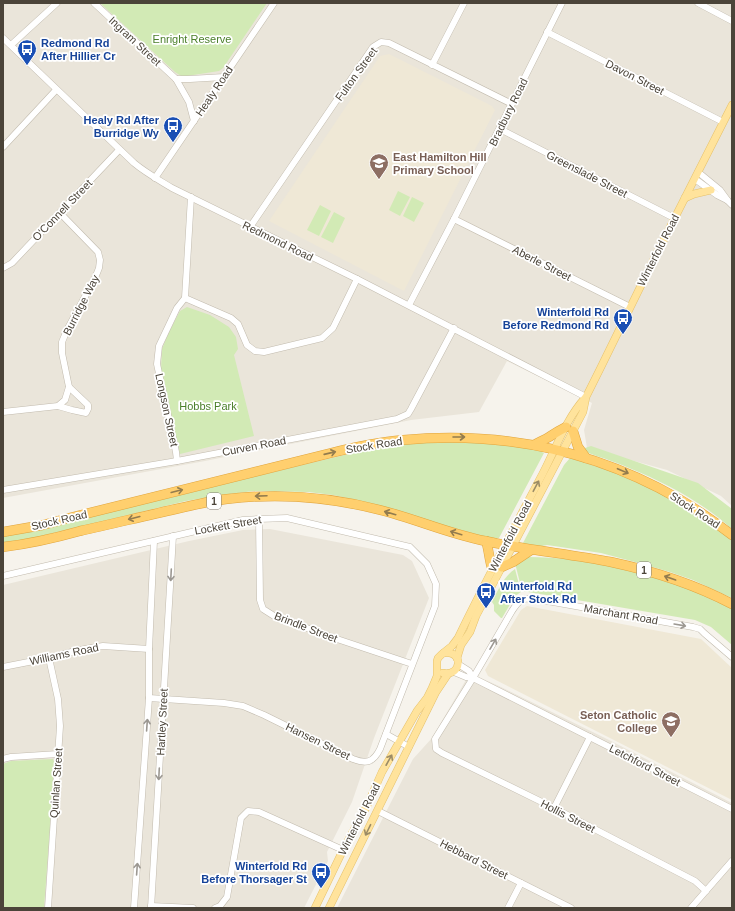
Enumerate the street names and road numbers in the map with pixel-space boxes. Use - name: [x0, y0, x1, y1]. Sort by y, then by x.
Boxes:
- street label: Ingram Street: [107, 14, 163, 68]
- street label: Fulton Street: [333, 45, 379, 103]
- street label: Davon Street: [604, 57, 666, 97]
- street label: Healy Road: [193, 64, 235, 118]
- street label: Bradbury Road: [486, 76, 530, 148]
- street label: Greenslade Street: [545, 148, 629, 200]
- street label: O'Connell Street: [30, 177, 94, 243]
- street label: Winterfold Road: [635, 212, 681, 288]
- street label: Redmond Road: [241, 219, 315, 263]
- street label: Aberle Street: [511, 243, 573, 283]
- street label: Burridge Way: [61, 272, 102, 337]
- street label: Longson Street: [153, 372, 181, 448]
- street label: Curven Road: [221, 434, 287, 458]
- street label: Stock Road: [345, 435, 403, 455]
- street label: Stock Road: [668, 489, 722, 531]
- road number: 1: [207, 493, 221, 509]
- street label: Winterfold Road: [486, 498, 534, 574]
- street label: Stock Road: [30, 508, 88, 532]
- street label: Lockett Street: [194, 513, 262, 537]
- road number: 1: [637, 562, 651, 578]
- street label: Marchant Road: [583, 602, 659, 626]
- street label: Brindle Street: [273, 609, 339, 645]
- street label: Williams Road: [28, 641, 100, 667]
- street label: Hartley Street: [154, 688, 170, 756]
- street label: Hansen Street: [284, 720, 352, 762]
- street label: Letchford Street: [607, 742, 683, 788]
- street label: Quinlan Street: [48, 748, 64, 818]
- street label: Winterfold Road: [336, 781, 382, 857]
- street label: Hollis Street: [539, 797, 597, 835]
- street label: Hebbard Street: [438, 837, 510, 881]

